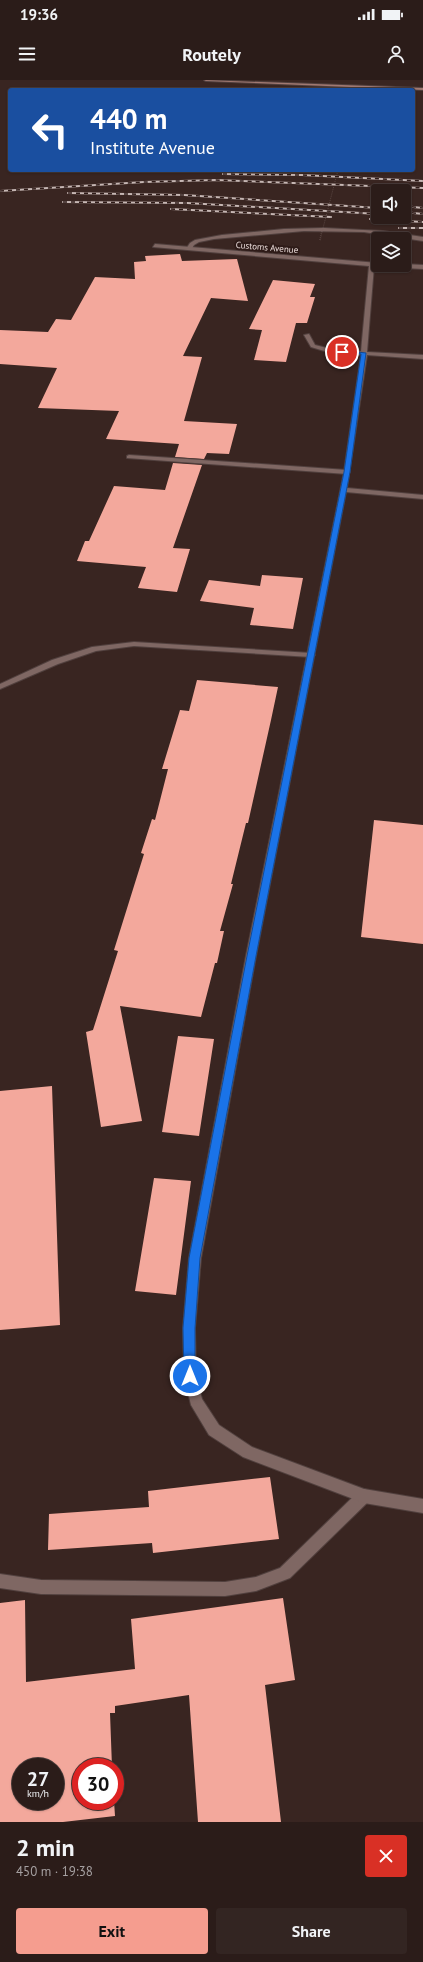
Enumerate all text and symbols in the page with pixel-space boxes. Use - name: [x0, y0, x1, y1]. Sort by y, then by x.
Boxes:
- text: 19:36: [20, 5, 58, 24]
- icon: menu: [16, 43, 38, 65]
- text: Routely: [182, 43, 241, 66]
- icon: person: [385, 43, 407, 65]
- text: 440 m: [90, 100, 167, 137]
- icon: left: [24, 104, 76, 156]
- text: Institute Avenue: [90, 136, 215, 159]
- map controls: [371, 184, 411, 272]
- button: sound: [371, 184, 411, 224]
- button: layers: [371, 232, 411, 272]
- street label: Customs Avenue: [235, 239, 299, 255]
- pin: [325, 335, 359, 369]
- icon: arrive: [331, 341, 353, 363]
- position arrow: [169, 1355, 211, 1397]
- speed limit sign: 30: [72, 1758, 124, 1810]
- text: 27: [27, 1766, 49, 1792]
- text: km/h: [27, 1787, 49, 1800]
- text: 2 min: [16, 1832, 75, 1863]
- button: close: [365, 1835, 407, 1877]
- text: 450 m · 19:38: [16, 1863, 93, 1880]
- button: Exit: [16, 1908, 208, 1954]
- button: Share: [216, 1908, 407, 1954]

